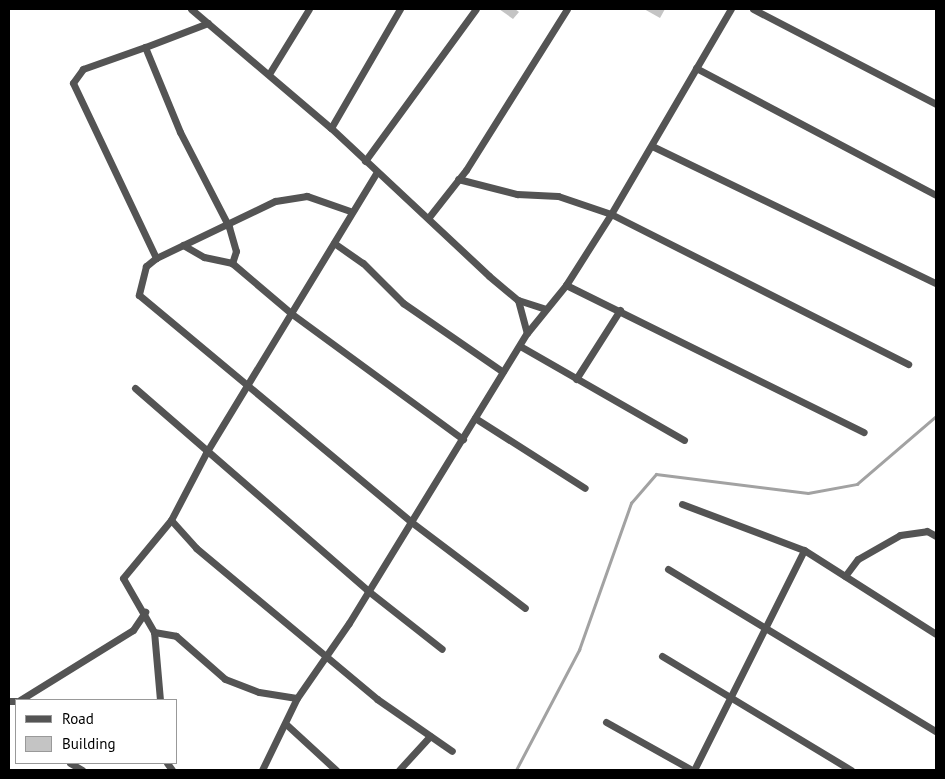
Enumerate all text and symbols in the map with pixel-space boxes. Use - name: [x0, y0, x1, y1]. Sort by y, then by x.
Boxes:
- legend: [15, 699, 178, 764]
- text: Road: [62, 709, 94, 728]
- text: Building: [62, 734, 116, 753]

